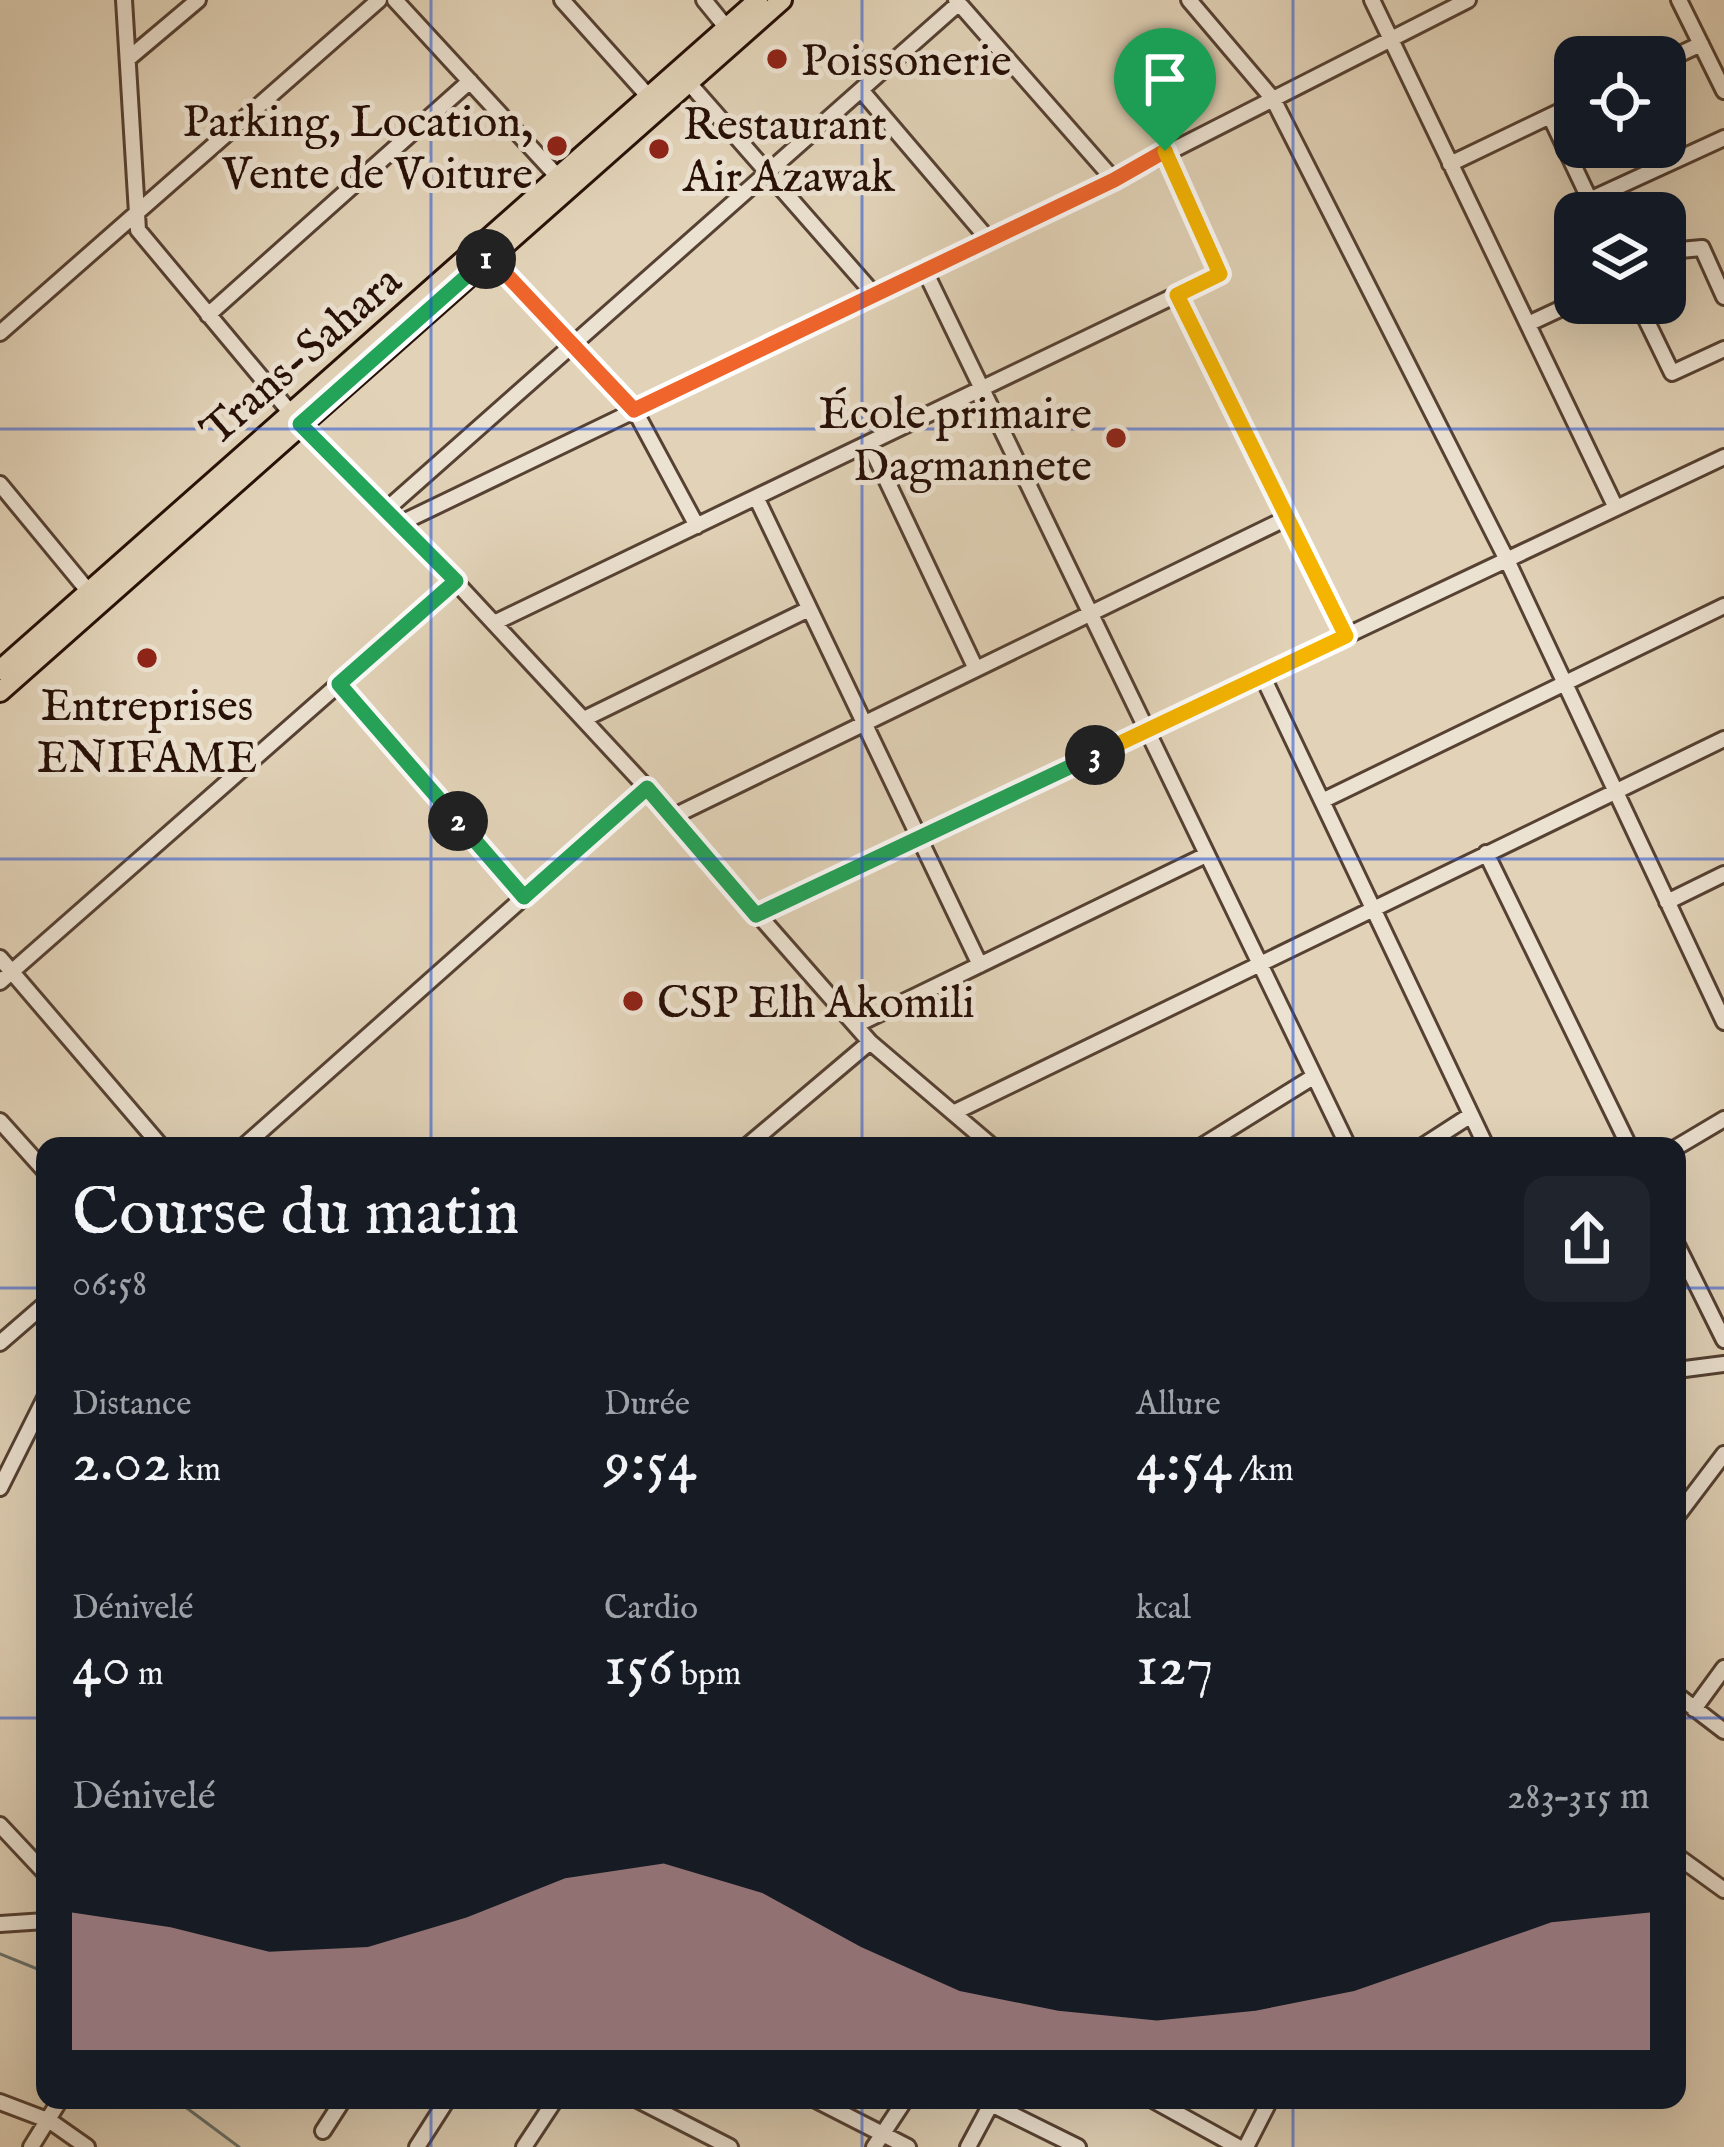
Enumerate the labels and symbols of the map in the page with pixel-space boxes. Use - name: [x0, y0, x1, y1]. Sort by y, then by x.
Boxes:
- pin: [1114, 28, 1216, 151]
- place label: Poissonerie: [801, 34, 1012, 91]
- marker: Poissonerie: [764, 46, 790, 72]
- place label: Parking, Location, Vente de Voiture: [183, 95, 533, 204]
- place label: Restaurant Air Azawak: [682, 98, 896, 207]
- marker: Parking, Location, Vente de Voiture: [544, 133, 570, 159]
- marker: Restaurant Air Azawak: [646, 136, 672, 162]
- pin: 1: [456, 229, 516, 289]
- street label: Trans-Sahara: [190, 253, 415, 459]
- place label: École primaire Dagmannete: [819, 387, 1092, 496]
- marker: École primaire Dagmannete: [1103, 425, 1129, 451]
- marker: Entreprises ENIFAME: [134, 645, 160, 671]
- place label: Entreprises ENIFAME: [37, 679, 257, 788]
- pin: 3: [1065, 725, 1125, 785]
- pin: 2: [428, 791, 488, 851]
- place label: CSP Elh Akomili: [657, 976, 975, 1033]
- marker: CSP Elh Akomili: [620, 988, 646, 1014]

